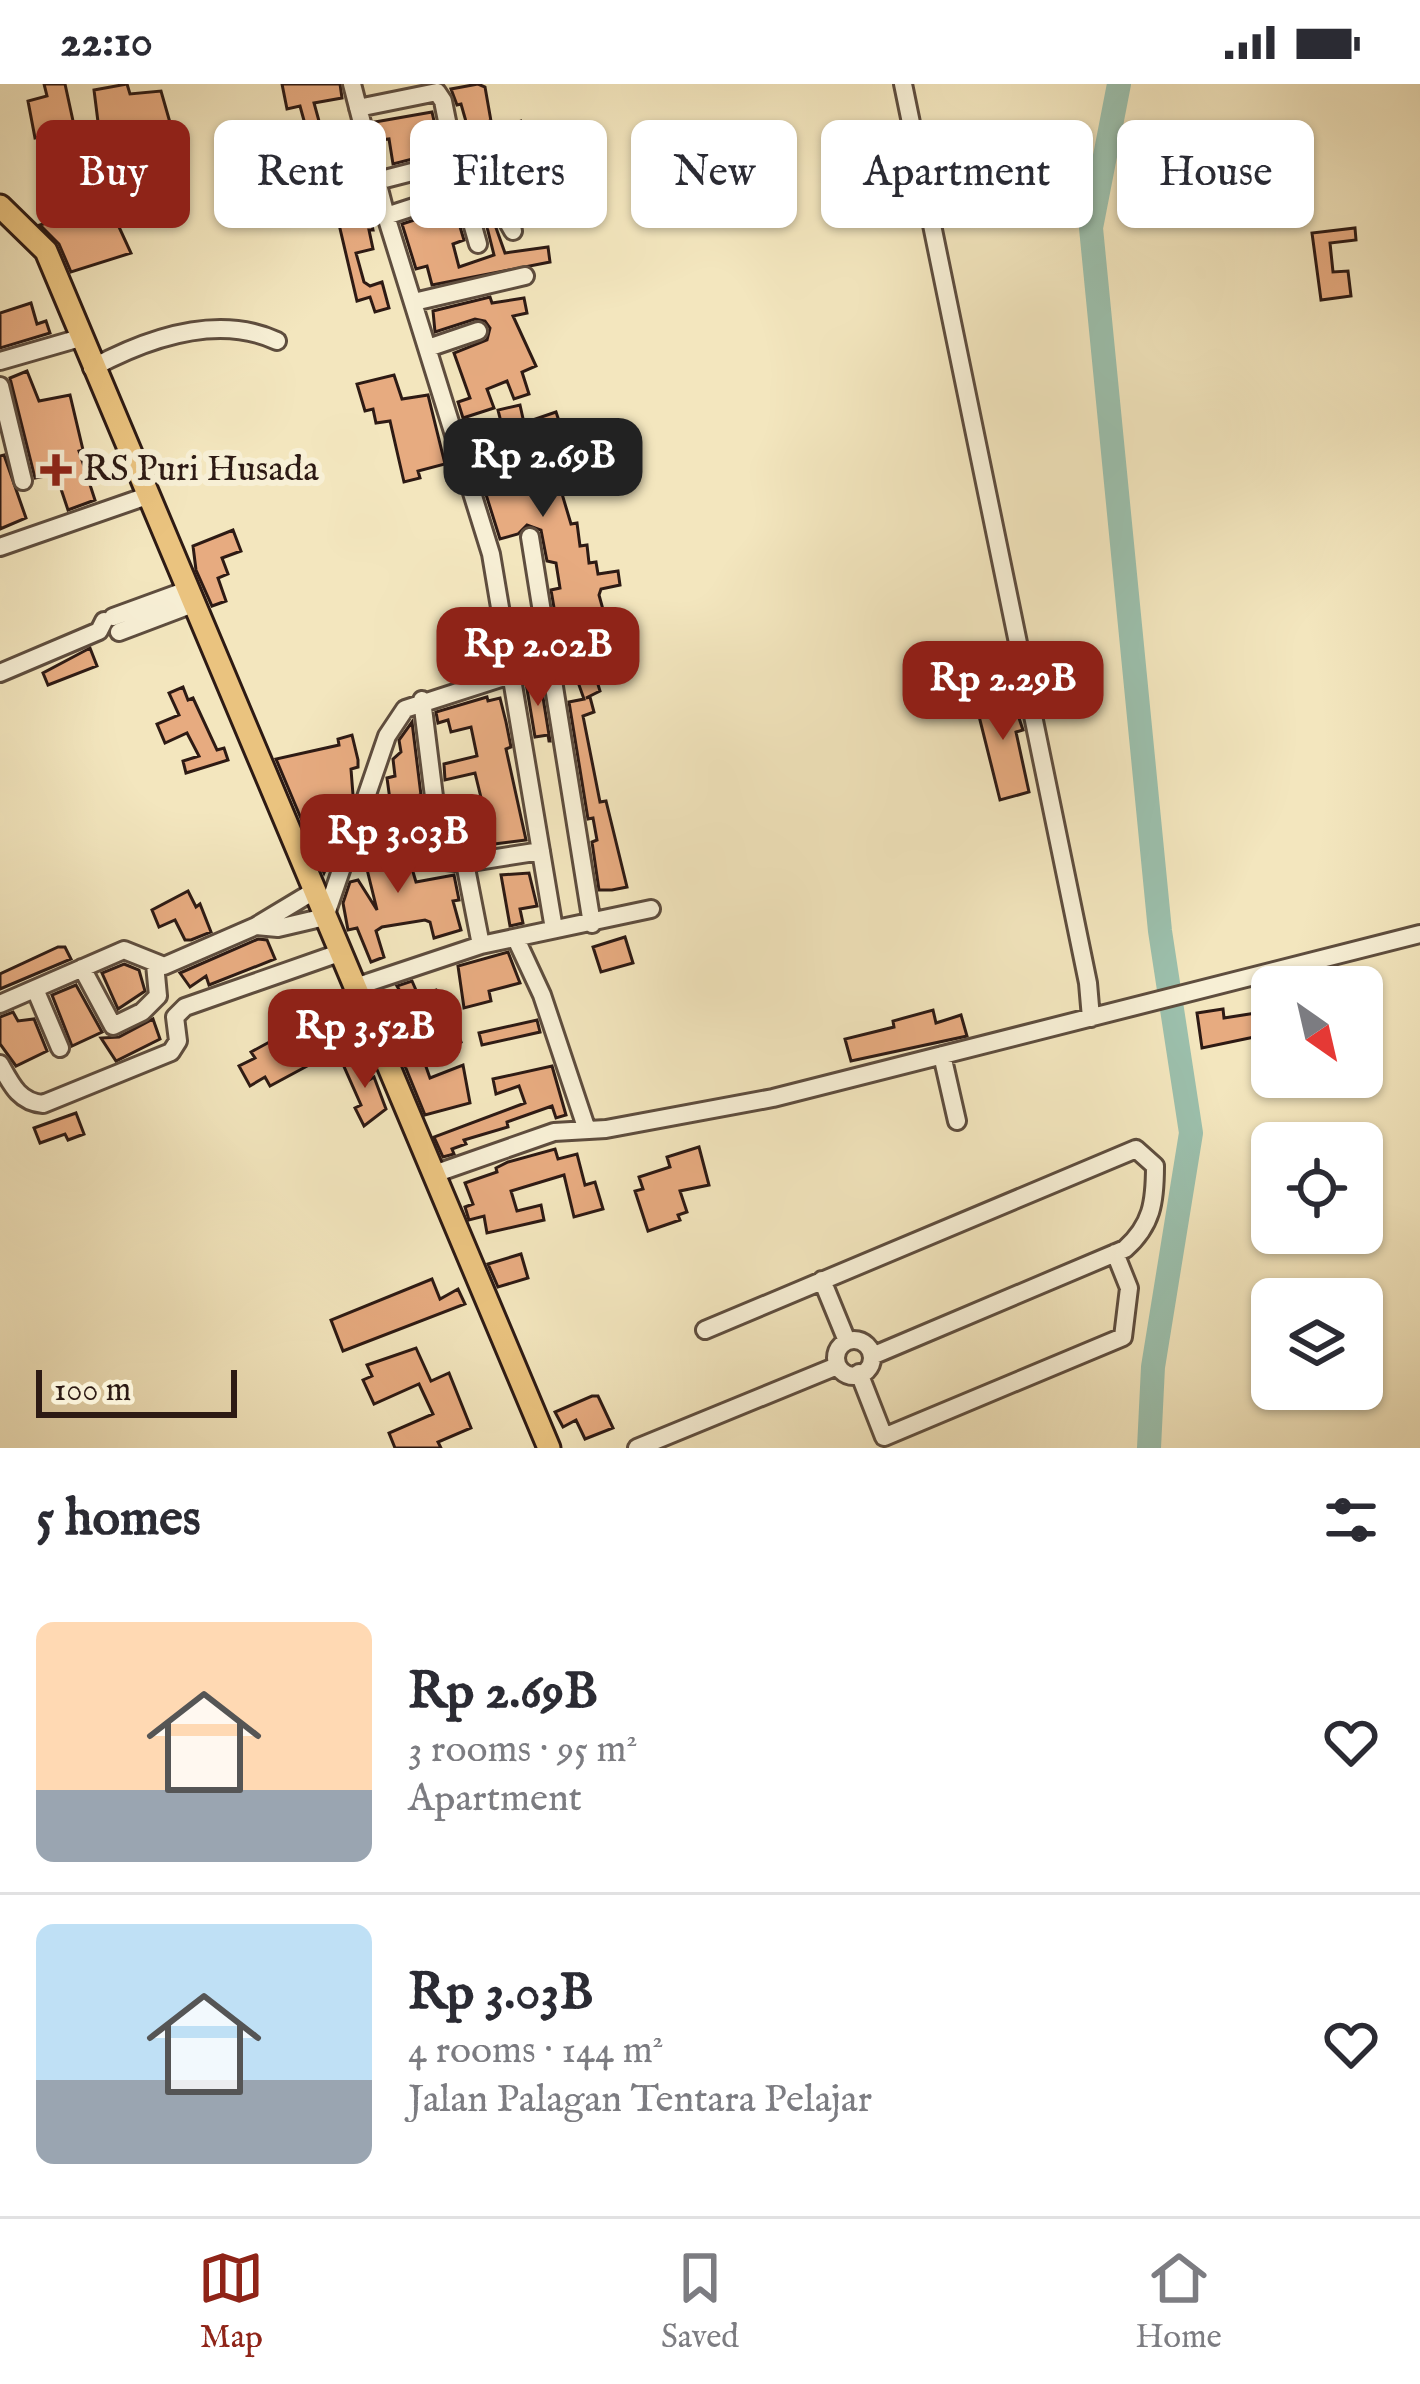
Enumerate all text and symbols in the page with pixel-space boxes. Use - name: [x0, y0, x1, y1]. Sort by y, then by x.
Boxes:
- text: 22:10: [60, 14, 153, 71]
- chip: Buy: [36, 120, 190, 228]
- chip: Rent: [214, 120, 386, 228]
- chip: Filters: [410, 120, 607, 228]
- chip: New: [631, 120, 797, 228]
- chip: Apartment: [821, 120, 1093, 228]
- chip: House: [1117, 120, 1314, 228]
- pin: Rp 2.69B: [419, 418, 667, 520]
- text: Rp 2.69B: [470, 432, 616, 481]
- place label: RS Puri Husada: [83, 447, 319, 493]
- marker: RS Puri Husada: [40, 454, 72, 486]
- pin: Rp 2.02B: [414, 607, 662, 709]
- text: Rp 2.02B: [463, 621, 613, 670]
- pin: Rp 2.29B: [879, 641, 1127, 743]
- text: Rp 2.29B: [930, 655, 1076, 704]
- pin: Rp 3.03B: [274, 794, 522, 896]
- text: Rp 3.03B: [327, 808, 469, 857]
- north arrow: [1251, 966, 1383, 1098]
- map controls: [1251, 966, 1383, 1410]
- pin: Rp 3.52B: [241, 989, 489, 1091]
- text: Rp 3.52B: [295, 1003, 435, 1052]
- button: locate: [1251, 1122, 1383, 1254]
- button: layers: [1251, 1278, 1383, 1410]
- scale bar: [36, 1364, 237, 1417]
- text: 100 m: [54, 1370, 131, 1412]
- icon: filters: [1318, 1487, 1384, 1553]
- text: 5 homes: [36, 1488, 201, 1553]
- text: Rp 2.69B: [408, 1661, 598, 1726]
- icon: home: [132, 1670, 276, 1814]
- icon: heart: [1318, 1709, 1384, 1775]
- text: 3 rooms · 95 m²: [408, 1726, 638, 1775]
- text: Apartment: [408, 1775, 582, 1824]
- text: Rp 3.03B: [408, 1962, 593, 2027]
- icon: home: [132, 1972, 276, 2116]
- icon: heart: [1318, 2011, 1384, 2077]
- text: 4 rooms · 144 m²: [408, 2027, 664, 2076]
- text: Jalan Palagan Tentara Pelajar: [408, 2076, 872, 2125]
- tab: Map: [198, 2245, 264, 2359]
- tab: Saved: [661, 2245, 739, 2359]
- tab: Home: [1136, 2245, 1222, 2359]

